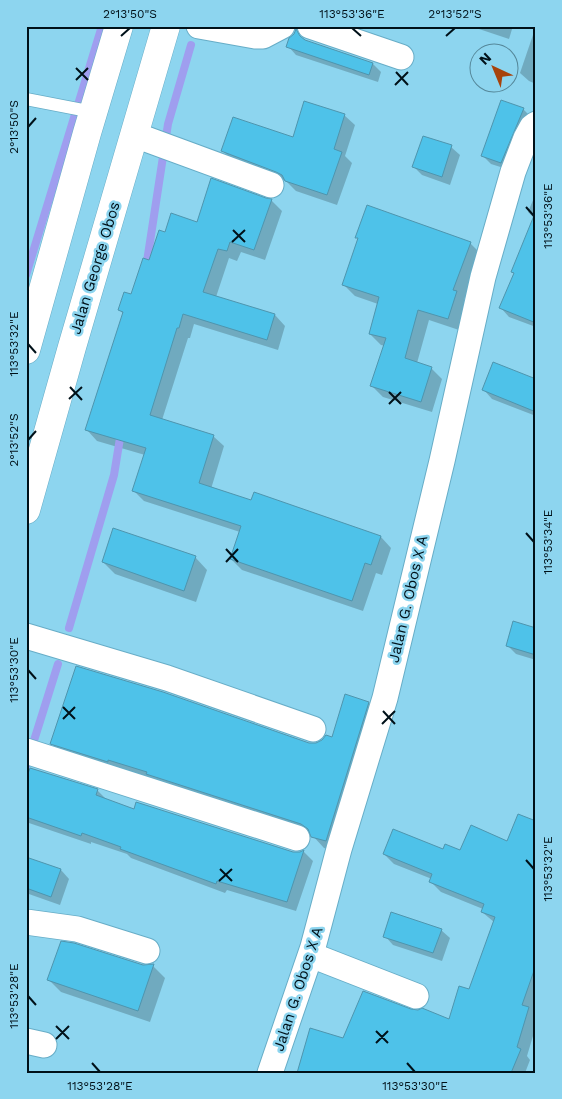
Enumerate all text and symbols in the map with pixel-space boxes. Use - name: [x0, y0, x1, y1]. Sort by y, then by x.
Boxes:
- text: 2°13'50"S: [103, 7, 157, 21]
- text: 113°53'36"E: [319, 7, 385, 21]
- text: 2°13'52"S: [428, 7, 482, 21]
- north arrow: [470, 42, 520, 92]
- text: N: [476, 49, 494, 68]
- text: 2°13'50"S: [7, 100, 21, 154]
- text: 113°53'36"E: [541, 183, 555, 249]
- street label: Jalan George Obos: [66, 199, 124, 336]
- text: 113°53'32"E: [7, 311, 21, 377]
- text: 2°13'52"S: [7, 413, 21, 467]
- text: 113°53'34"E: [541, 509, 555, 574]
- street label: Jalan G. Obos X A: [385, 534, 431, 664]
- text: 113°53'30"E: [7, 637, 21, 703]
- text: 113°53'32"E: [541, 836, 555, 902]
- street label: Jalan G. Obos X A: [269, 924, 327, 1054]
- text: 113°53'28"E: [7, 963, 21, 1029]
- text: 113°53'28"E: [67, 1079, 133, 1093]
- text: 113°53'30"E: [382, 1079, 448, 1093]

